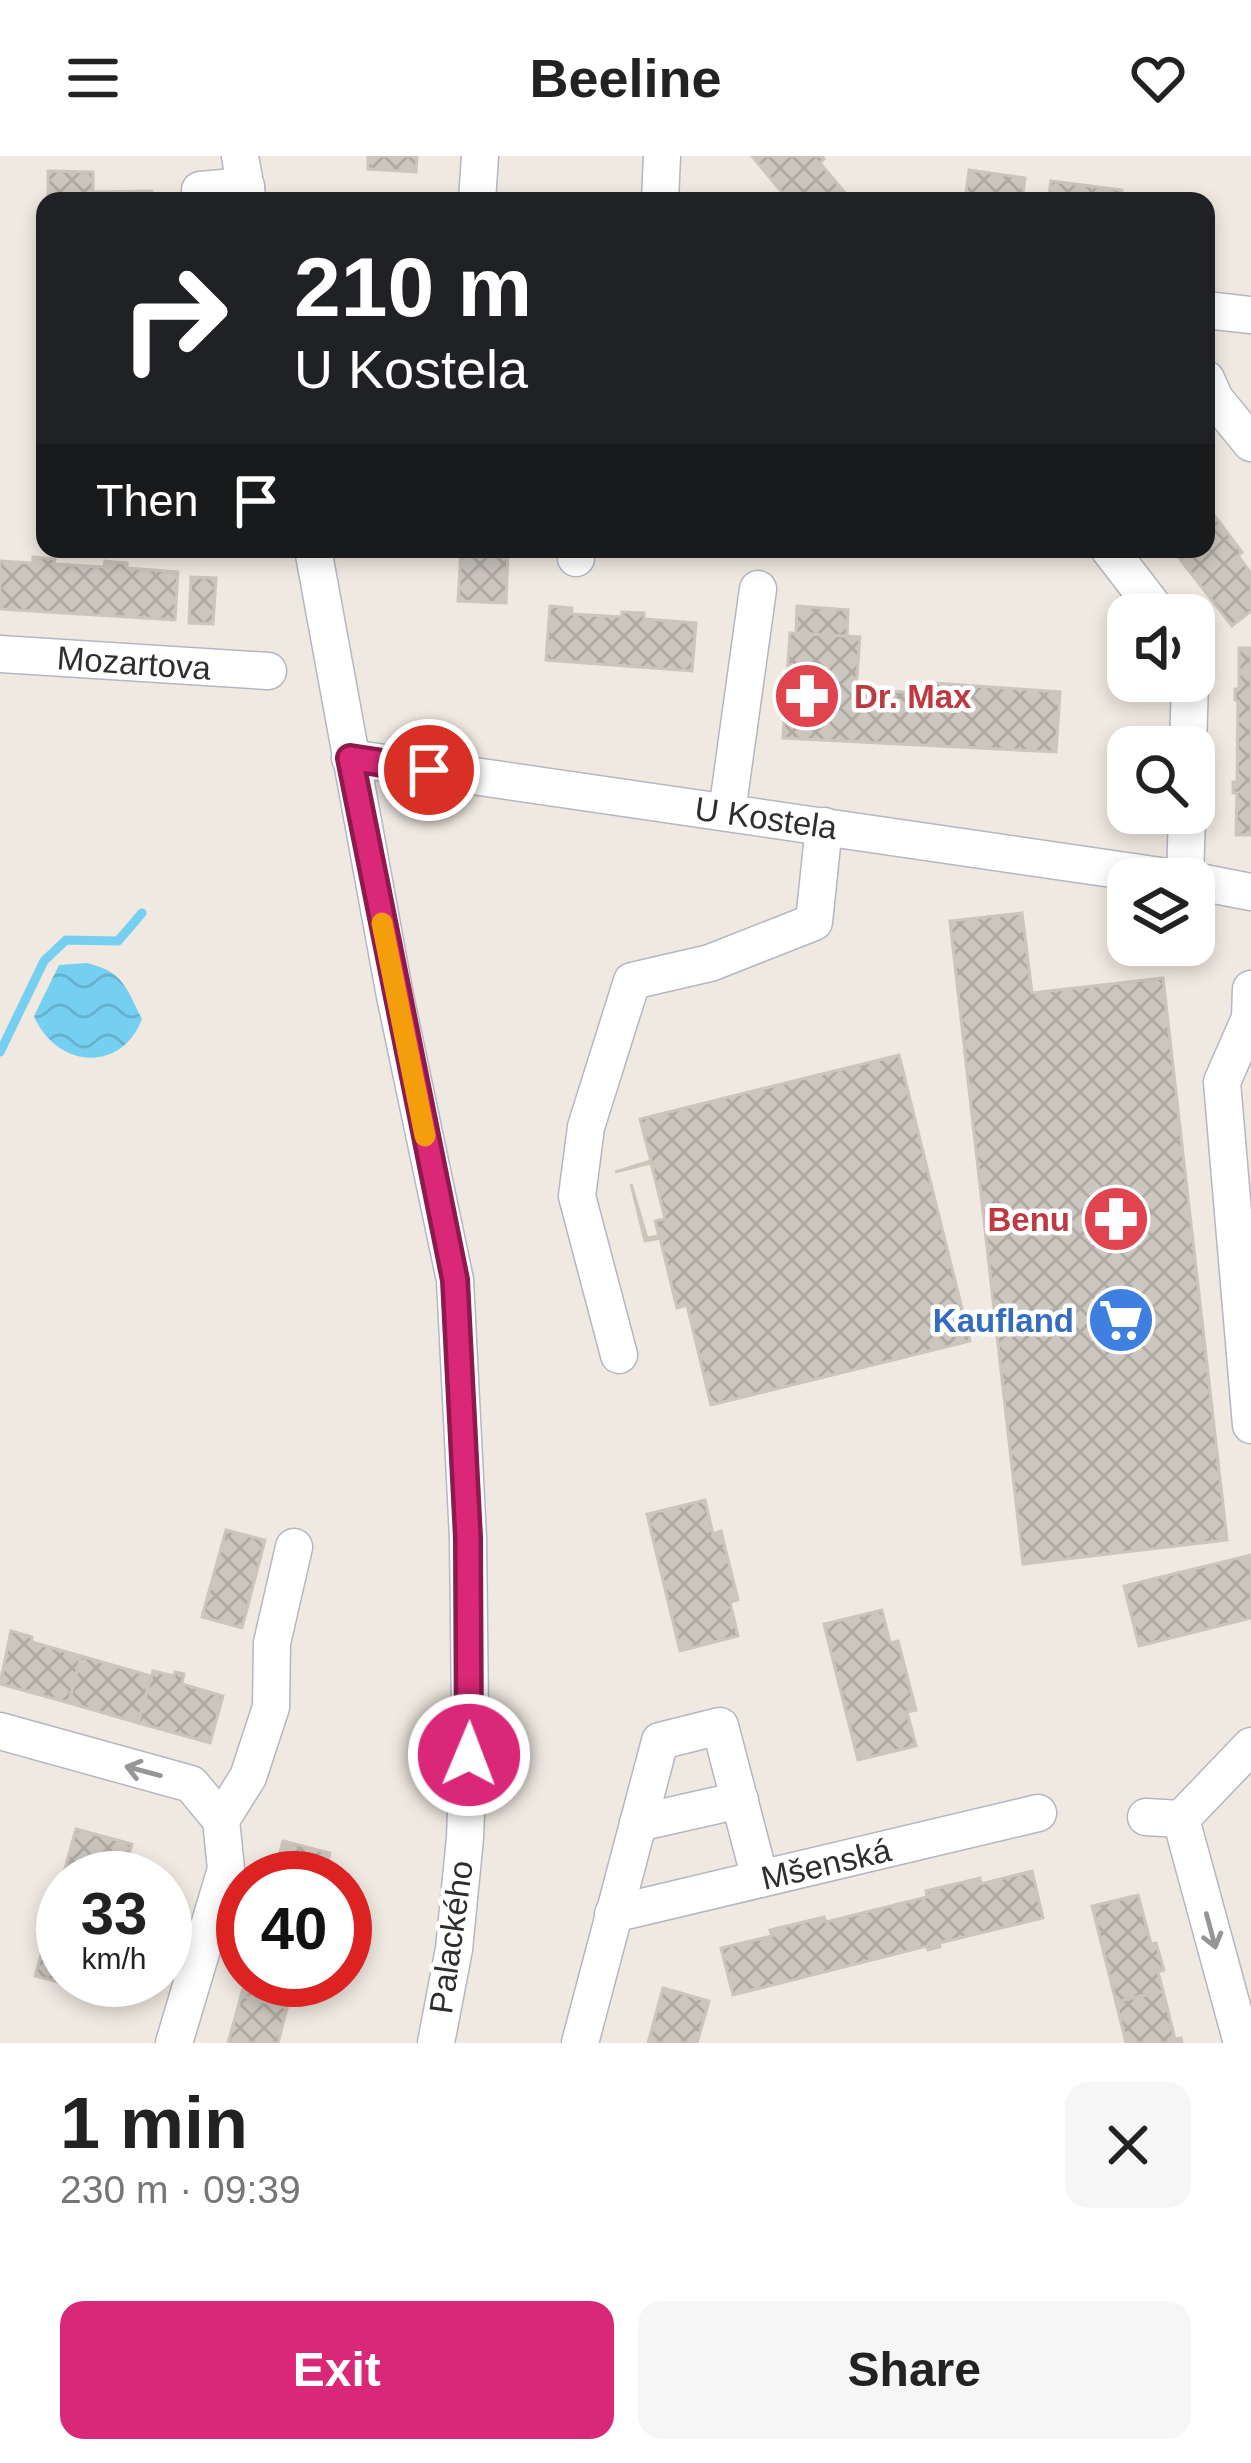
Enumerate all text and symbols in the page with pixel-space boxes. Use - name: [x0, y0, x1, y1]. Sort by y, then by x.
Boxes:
- icon: menu: [60, 45, 126, 111]
- icon: heart: [1125, 45, 1191, 111]
- text: Beeline: [529, 48, 722, 108]
- icon: right: [96, 240, 252, 396]
- text: 210 m: [294, 240, 532, 334]
- text: U Kostela: [294, 339, 528, 399]
- icon: arrive: [223, 468, 289, 534]
- text: Then: [96, 475, 199, 526]
- map controls: [1107, 594, 1215, 966]
- button: sound: [1107, 594, 1215, 702]
- street label: Mozartova: [56, 639, 213, 687]
- pharmacy icon: Dr. Max: [772, 661, 842, 731]
- place label: Dr. Max: [854, 678, 972, 715]
- pin: [378, 719, 480, 821]
- button: search: [1107, 726, 1215, 834]
- icon: arrive: [396, 737, 462, 803]
- street label: U Kostela: [693, 790, 840, 846]
- button: layers: [1107, 858, 1215, 966]
- pharmacy icon: Benu: [1081, 1184, 1151, 1254]
- place label: Benu: [988, 1201, 1070, 1238]
- supermarket icon: Kaufland: [1086, 1285, 1156, 1355]
- place label: Kaufland: [933, 1302, 1074, 1339]
- position arrow: [406, 1692, 532, 1818]
- one-way arrow: [125, 1759, 163, 1781]
- street label: Mšenská: [757, 1831, 895, 1897]
- speed limit sign: 40: [216, 1851, 372, 2007]
- street label: Palackého: [422, 1858, 480, 2016]
- text: 33: [81, 1880, 147, 1947]
- one-way arrow: [1202, 1911, 1224, 1949]
- text: km/h: [81, 1942, 147, 1975]
- button: close: [1065, 2082, 1191, 2208]
- text: 1 min: [60, 2083, 248, 2163]
- text: 230 m · 09:39: [60, 2168, 301, 2211]
- button: Exit: [60, 2301, 614, 2439]
- button: Share: [638, 2301, 1191, 2439]

